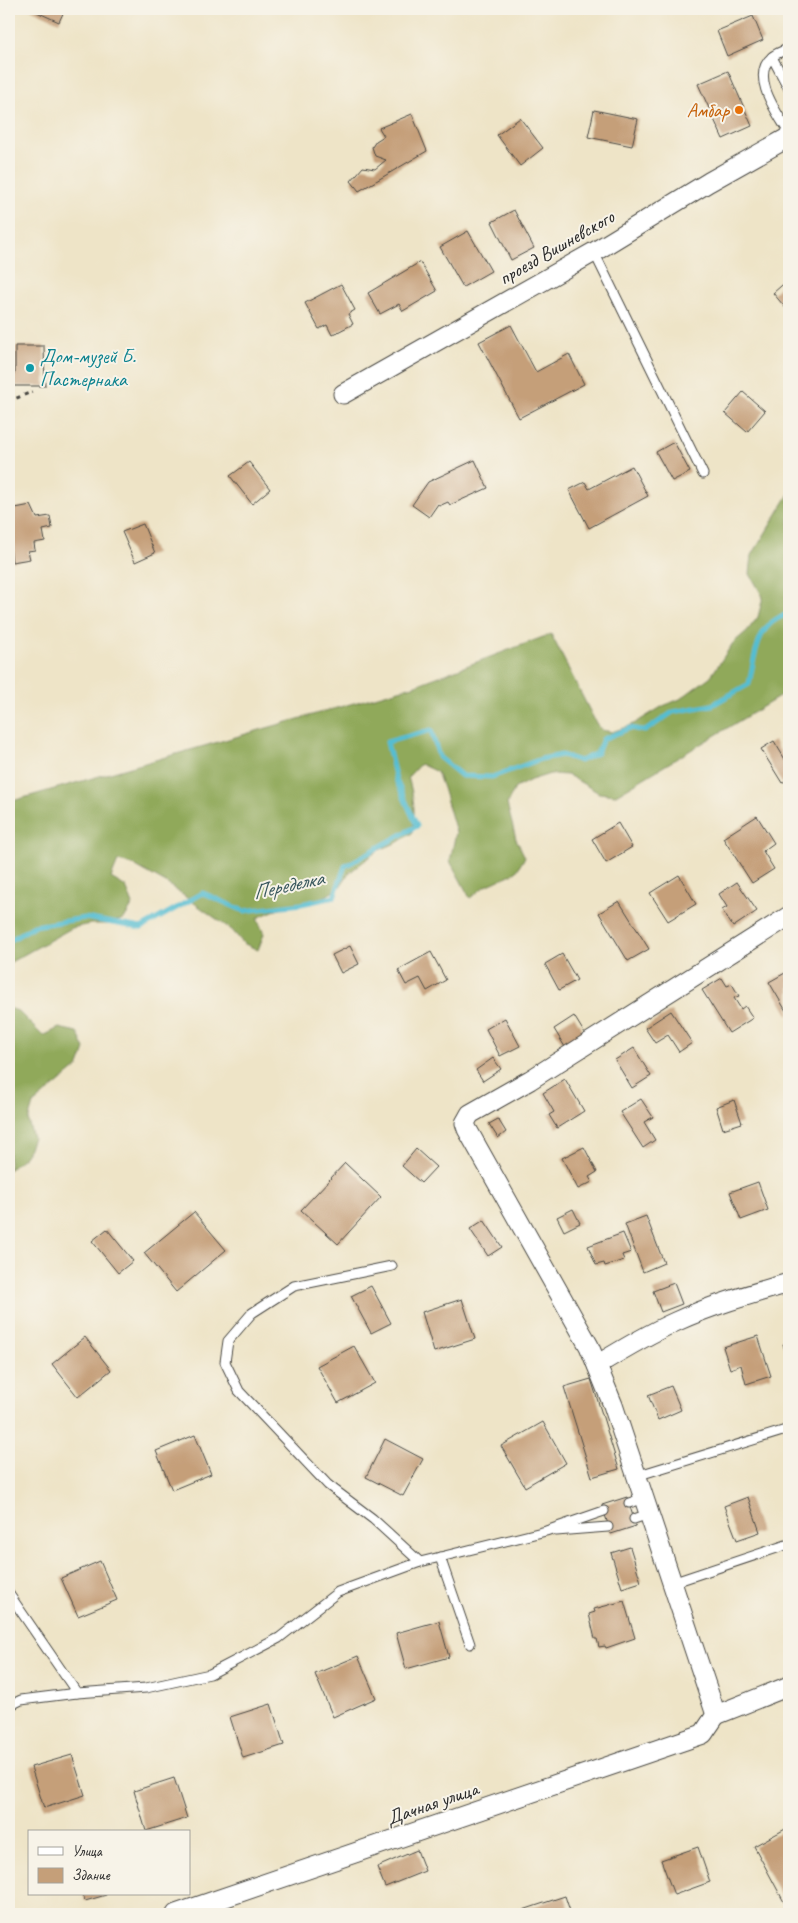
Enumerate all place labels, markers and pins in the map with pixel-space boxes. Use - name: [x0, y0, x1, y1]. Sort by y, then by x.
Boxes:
- place label: Амбар: [687, 98, 730, 123]
- marker: Амбар: [733, 104, 745, 116]
- place label: Дом-музей Б. Пастернака: [40, 344, 136, 392]
- marker: Дом-музей Б. Пастернака: [24, 362, 36, 374]

